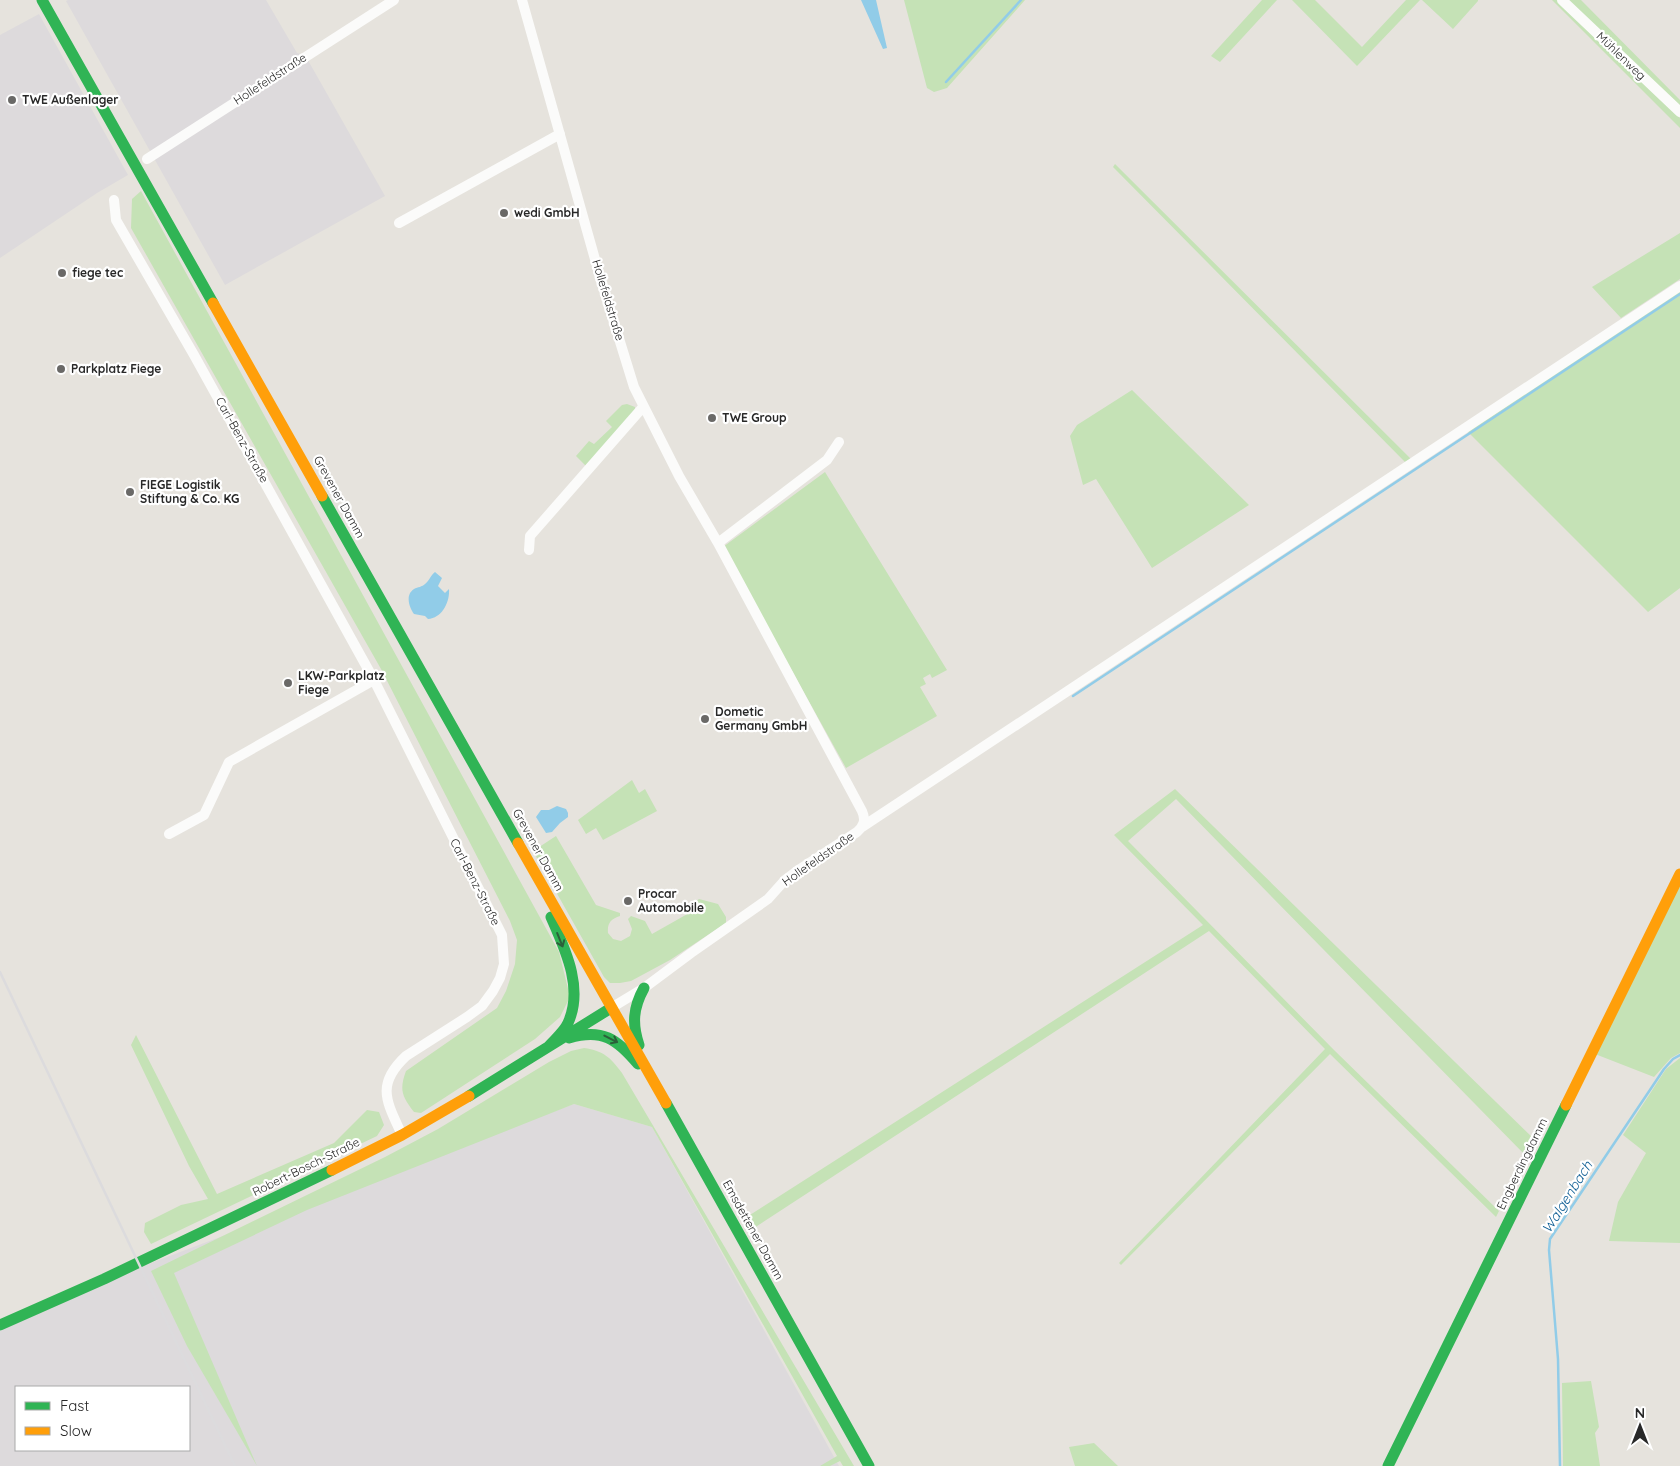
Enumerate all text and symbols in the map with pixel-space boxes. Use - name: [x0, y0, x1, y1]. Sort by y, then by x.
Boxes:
- street label: Mühlenweg: [1593, 28, 1649, 83]
- street label: Hollefeldstraße: [230, 49, 309, 108]
- place label: TWE Außenlager: [22, 92, 118, 107]
- marker: TWE Außenlager: [6, 94, 18, 106]
- place label: wedi GmbH: [514, 205, 580, 220]
- marker: wedi GmbH: [498, 207, 510, 219]
- street label: Hollefeldstraße: [589, 257, 628, 342]
- place label: fiege tec: [72, 265, 123, 280]
- marker: fiege tec: [56, 267, 68, 279]
- place label: Parkplatz Fiege: [71, 361, 161, 376]
- marker: Parkplatz Fiege: [55, 363, 67, 375]
- street label: Carl-Benz-Straße: [213, 394, 272, 485]
- place label: TWE Group: [722, 410, 787, 425]
- marker: TWE Group: [706, 412, 718, 424]
- street label: Grevener Damm: [311, 453, 368, 541]
- place label: FIEGE Logistik Stiftung & Co. KG: [140, 477, 239, 506]
- marker: FIEGE Logistik Stiftung & Co. KG: [124, 486, 136, 498]
- place label: LKW-Parkplatz Fiege: [298, 668, 385, 697]
- marker: LKW-Parkplatz Fiege: [282, 677, 294, 689]
- place label: Dometic Germany GmbH: [715, 704, 807, 733]
- marker: Dometic Germany GmbH: [699, 713, 711, 725]
- street label: Grevener Damm: [510, 806, 567, 894]
- street label: Hollefeldstraße: [779, 828, 857, 889]
- street label: Carl-Benz-Straße: [447, 836, 504, 928]
- place label: Procar Automobile: [638, 886, 704, 915]
- marker: Procar Automobile: [622, 895, 634, 907]
- one-way arrow: [556, 932, 565, 947]
- one-way arrow: [603, 1034, 618, 1044]
- street label: Engberdingdamm: [1493, 1115, 1550, 1212]
- street label: Robert-Bosch-Straße: [250, 1134, 362, 1199]
- water label: Walgenbach: [1538, 1157, 1597, 1236]
- street label: Emsdettener Damm: [720, 1177, 787, 1282]
- legend: [15, 1386, 190, 1451]
- text: Fast: [60, 1396, 89, 1415]
- north arrow: [1615, 1401, 1665, 1451]
- text: N: [1635, 1404, 1645, 1422]
- text: Slow: [60, 1421, 92, 1440]

